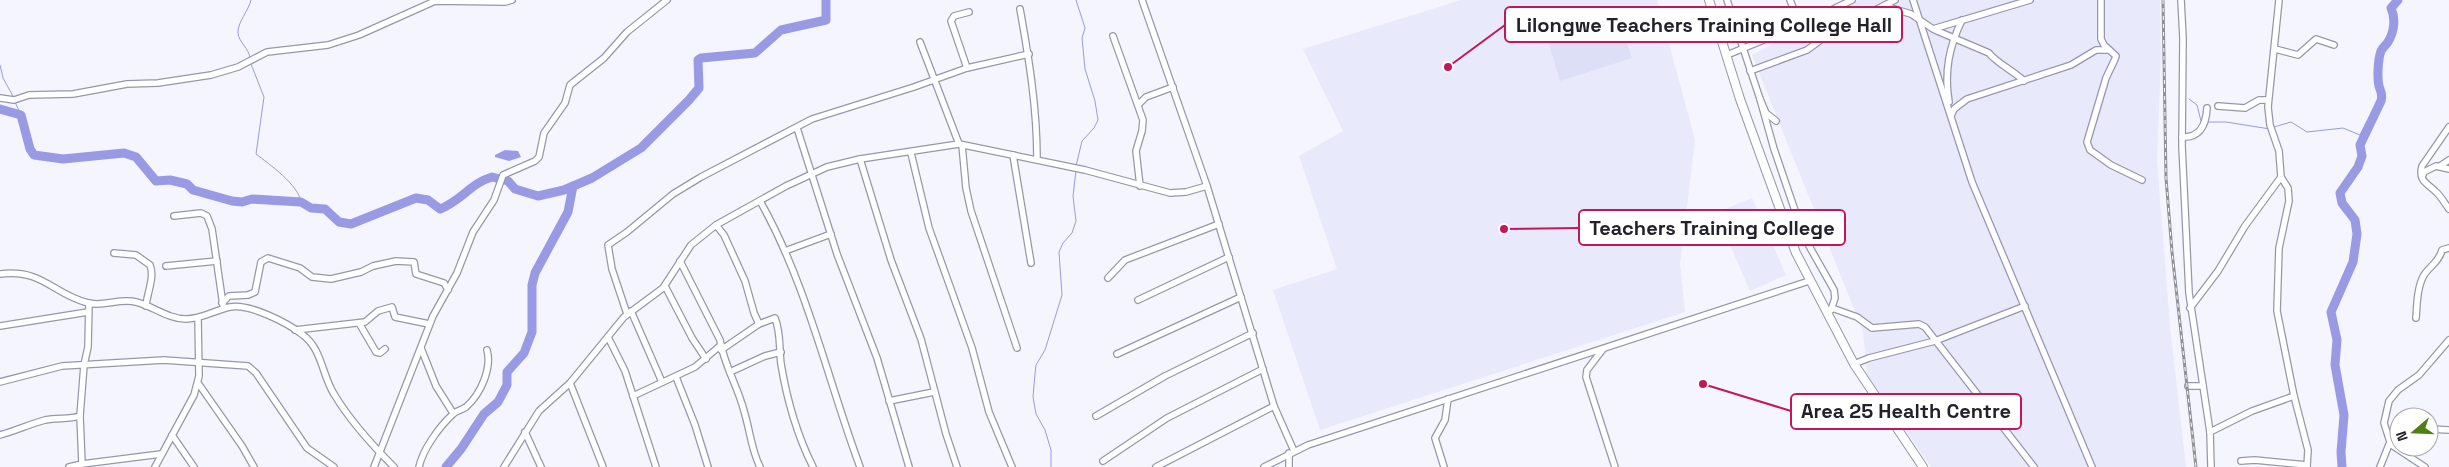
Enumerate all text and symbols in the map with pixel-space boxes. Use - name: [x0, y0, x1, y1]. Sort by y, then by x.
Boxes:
- callout: Lilongwe Teachers Training College Hall: [1505, 7, 1902, 42]
- text: Lilongwe Teachers Training College Hall: [1516, 12, 1892, 38]
- callout: Teachers Training College: [1579, 210, 1845, 245]
- text: Teachers Training College: [1589, 215, 1835, 241]
- callout: Area 25 Health Centre: [1791, 394, 2021, 429]
- text: Area 25 Health Centre: [1801, 398, 2011, 424]
- north arrow: [2389, 407, 2439, 457]
- text: N: [2392, 429, 2412, 444]

